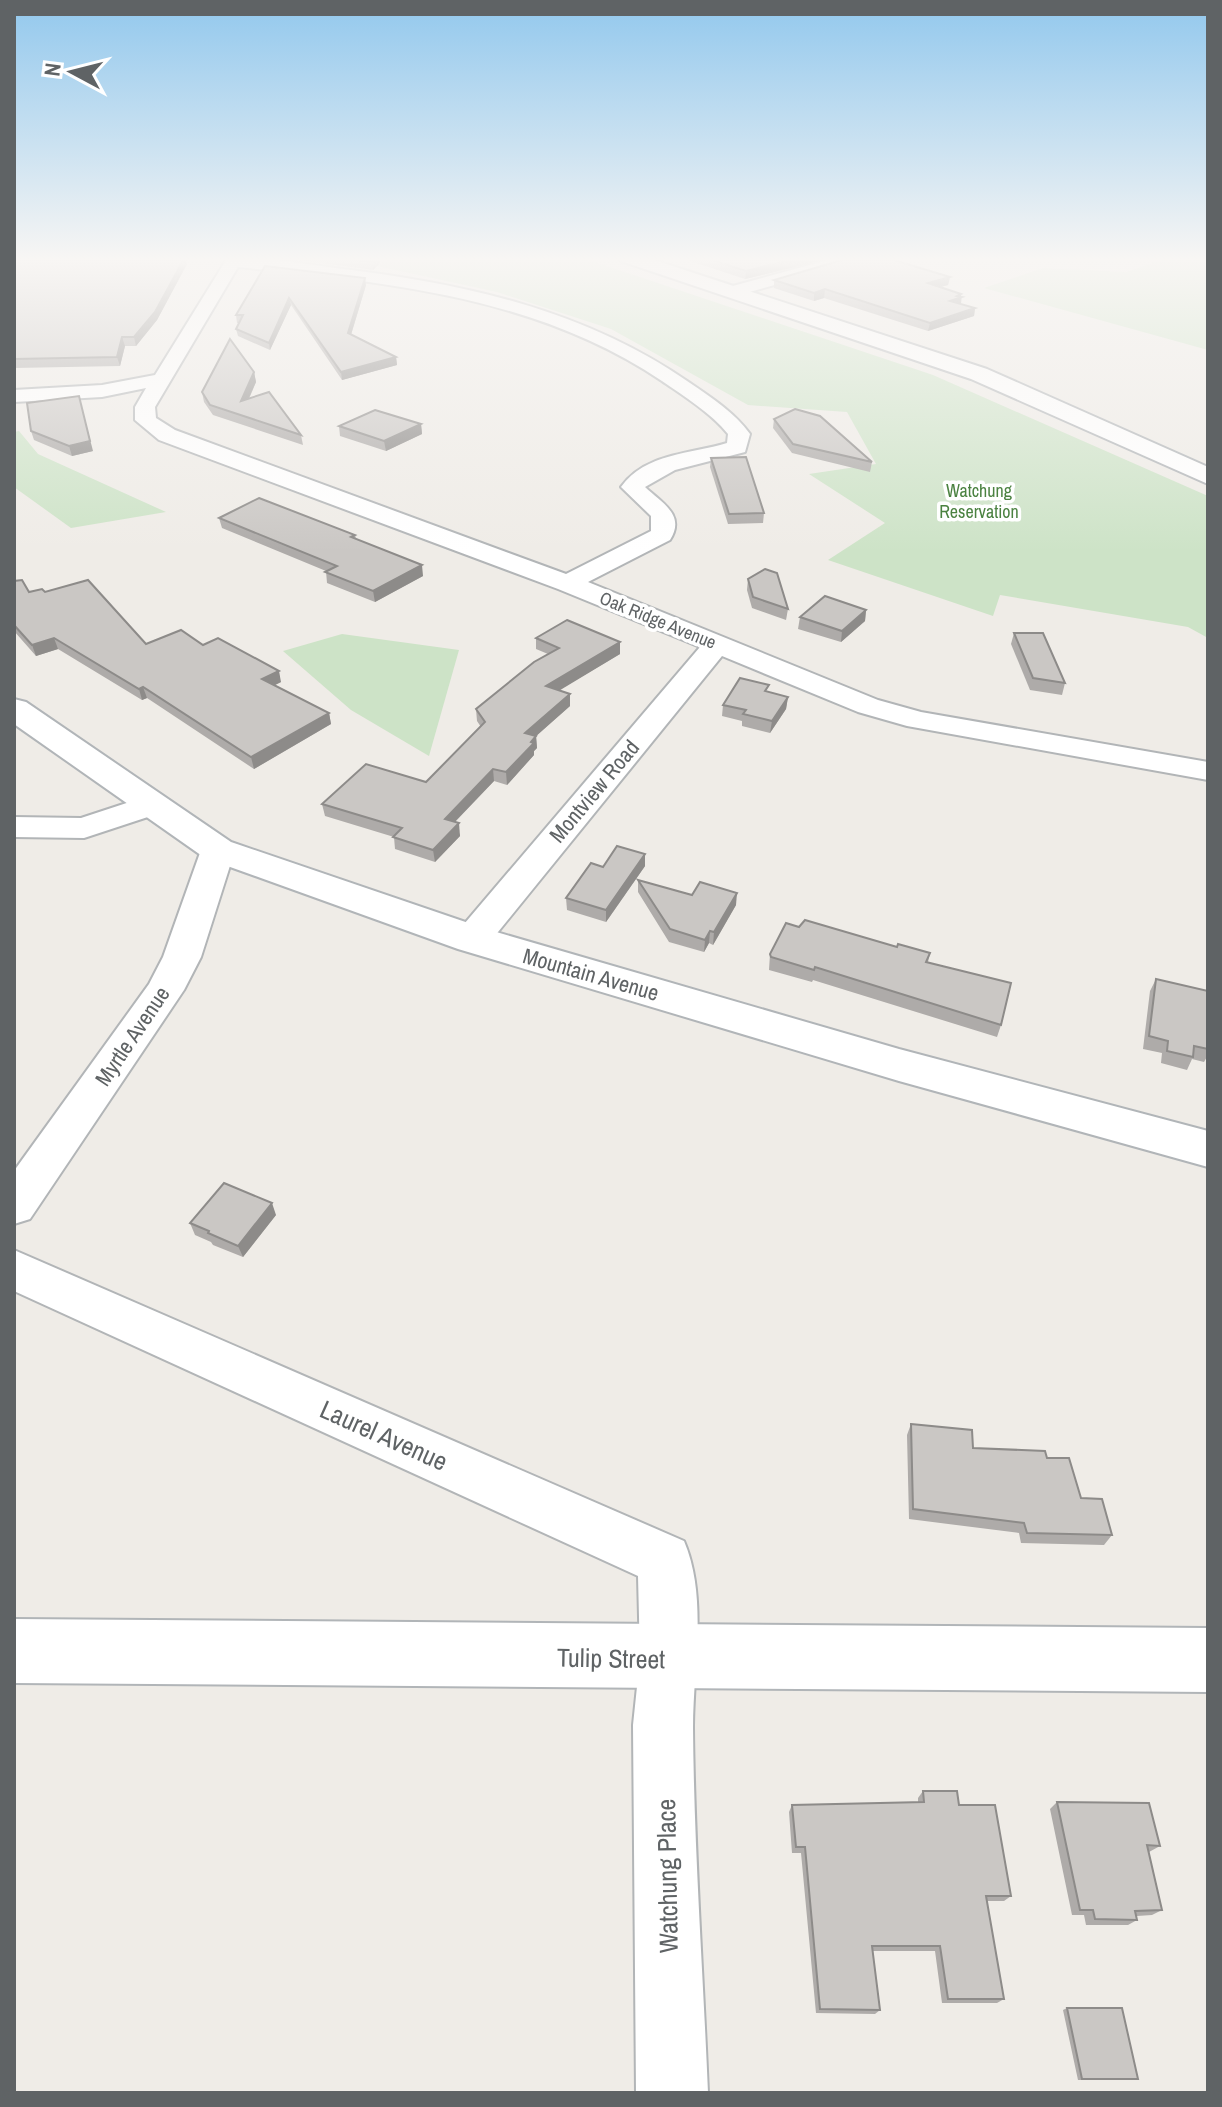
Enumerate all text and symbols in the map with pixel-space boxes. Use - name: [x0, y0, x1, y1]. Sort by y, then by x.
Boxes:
- north arrow: [32, 32, 112, 112]
- text: N: [36, 61, 68, 78]
- park label: Watchung Reservation: [939, 478, 1019, 524]
- street label: Oak Ridge Avenue: [596, 585, 720, 655]
- street label: Montview Road: [542, 733, 646, 849]
- street label: Mountain Avenue: [520, 940, 662, 1008]
- street label: Myrtle Avenue: [88, 980, 176, 1092]
- street label: Laurel Avenue: [315, 1391, 453, 1479]
- street label: Tulip Street: [556, 1640, 666, 1676]
- street label: Watchung Place: [648, 1798, 686, 1954]

